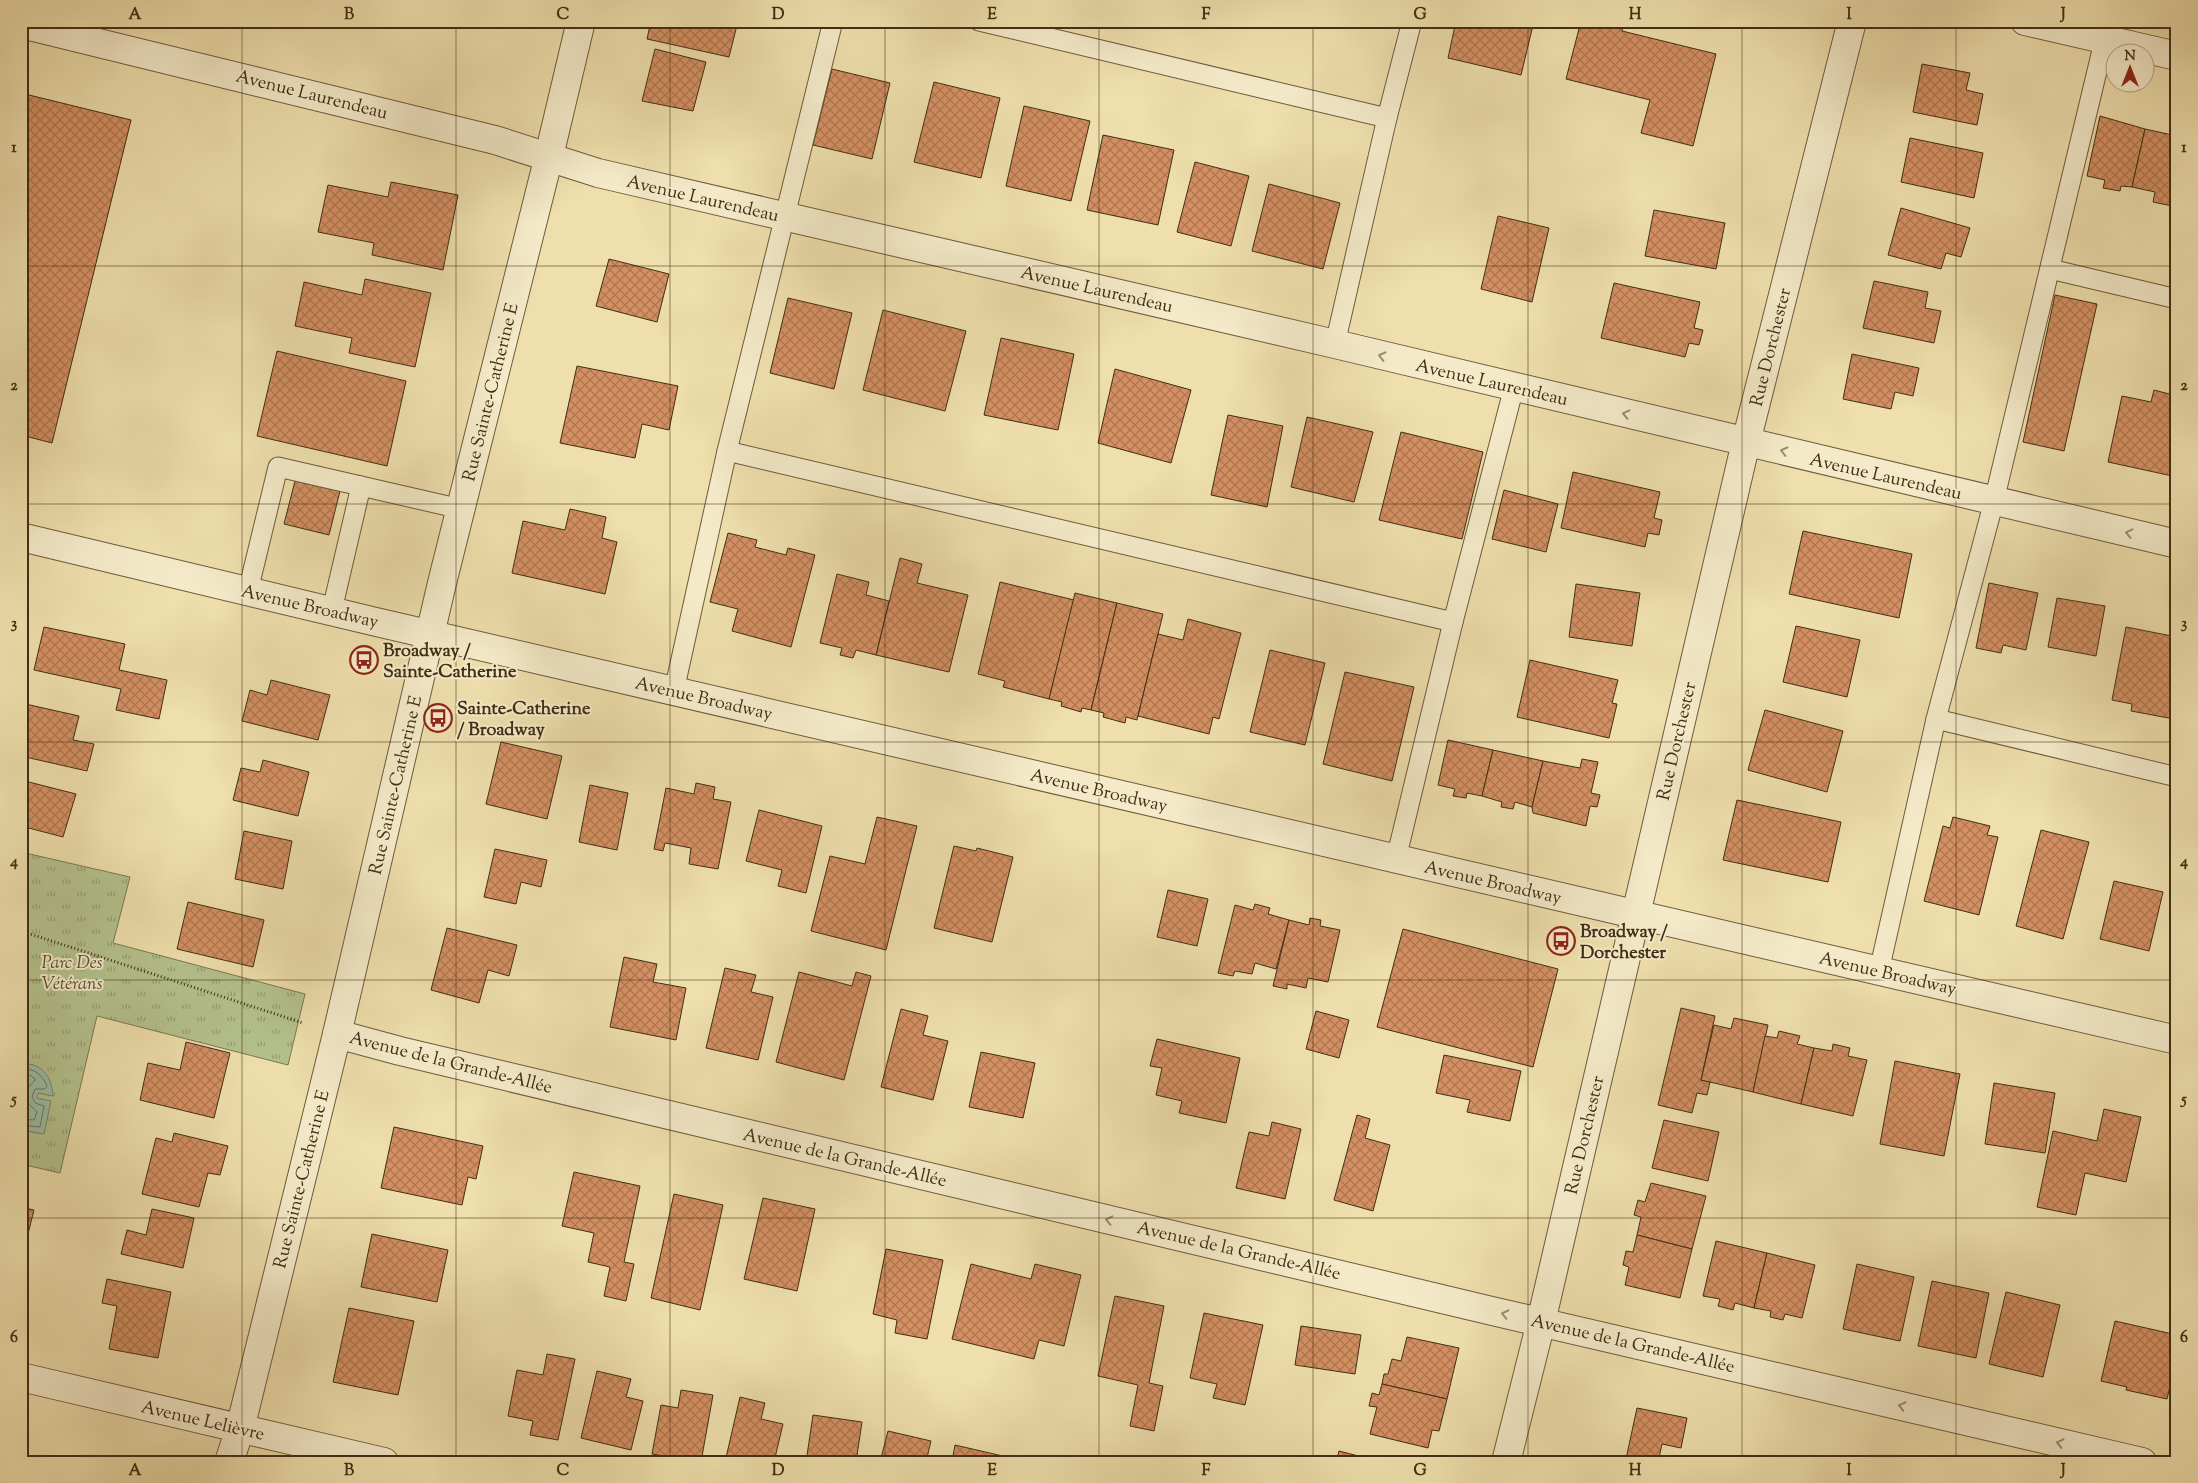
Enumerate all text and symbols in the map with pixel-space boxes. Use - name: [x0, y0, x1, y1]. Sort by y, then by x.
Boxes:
- text: A: [129, 4, 142, 27]
- text: B: [344, 4, 354, 27]
- text: C: [557, 4, 570, 27]
- text: D: [772, 4, 785, 27]
- text: E: [987, 4, 997, 27]
- text: F: [1202, 4, 1211, 27]
- text: G: [1413, 4, 1427, 27]
- text: H: [1629, 4, 1642, 27]
- text: I: [1846, 4, 1852, 27]
- text: J: [2059, 4, 2066, 27]
- north arrow: [2106, 42, 2156, 92]
- text: N: [2124, 47, 2136, 67]
- street label: Avenue Laurendeau: [233, 65, 390, 127]
- text: 1: [11, 137, 17, 160]
- text: 1: [2181, 137, 2187, 160]
- street label: Avenue Laurendeau: [624, 170, 781, 230]
- street label: Avenue Laurendeau: [1018, 261, 1175, 321]
- street label: Rue Dorchester: [1745, 285, 1799, 409]
- street label: Rue Sainte-Catherine E: [457, 300, 527, 484]
- one-way arrow: [1378, 351, 1387, 362]
- street label: Avenue Laurendeau: [1413, 354, 1570, 414]
- text: 2: [10, 375, 18, 398]
- text: 2: [2180, 375, 2188, 398]
- one-way arrow: [1621, 409, 1630, 420]
- one-way arrow: [1779, 446, 1788, 457]
- street label: Avenue Laurendeau: [1807, 448, 1964, 508]
- one-way arrow: [2125, 528, 2134, 539]
- street label: Avenue Broadway: [238, 579, 381, 636]
- text: 3: [11, 613, 18, 636]
- text: 3: [2181, 613, 2188, 636]
- place label: Broadway / Sainte-Catherine: [383, 639, 517, 686]
- bus stop icon: Broadway / Sainte-Catherine: [349, 645, 379, 675]
- street label: Avenue Broadway: [632, 671, 775, 728]
- street label: Rue Dorchester: [1652, 679, 1704, 803]
- street label: Rue Sainte-Catherine E: [364, 693, 430, 878]
- place label: Sainte-Catherine / Broadway: [457, 697, 591, 744]
- bus stop icon: Sainte-Catherine / Broadway: [423, 703, 453, 733]
- street label: Avenue Broadway: [1027, 763, 1170, 820]
- text: 4: [9, 851, 18, 874]
- text: 4: [2179, 851, 2188, 874]
- street label: Avenue Broadway: [1421, 855, 1564, 912]
- place label: Broadway / Dorchester: [1580, 920, 1668, 967]
- bus stop icon: Broadway / Dorchester: [1546, 926, 1576, 956]
- street label: Avenue Broadway: [1816, 946, 1959, 1003]
- park label: Parc Des Vétérans: [42, 951, 102, 998]
- street label: Avenue de la Grande-Allée: [346, 1026, 555, 1102]
- street label: Rue Dorchester: [1560, 1073, 1612, 1197]
- street label: Rue Sainte-Catherine E: [268, 1087, 338, 1271]
- text: 5: [9, 1089, 17, 1112]
- text: 5: [2179, 1089, 2187, 1112]
- street label: Avenue de la Grande-Allée: [740, 1123, 949, 1195]
- one-way arrow: [1104, 1215, 1113, 1226]
- street label: Avenue de la Grande-Allée: [1134, 1216, 1343, 1288]
- one-way arrow: [1501, 1309, 1510, 1319]
- street label: Avenue de la Grande-Allée: [1528, 1309, 1737, 1381]
- text: 6: [10, 1327, 18, 1350]
- text: 6: [2180, 1327, 2188, 1350]
- street label: Avenue Lelièvre: [138, 1395, 267, 1449]
- one-way arrow: [1898, 1401, 1907, 1412]
- one-way arrow: [2056, 1438, 2065, 1449]
- text: A: [129, 1460, 142, 1483]
- text: B: [344, 1460, 354, 1483]
- text: C: [557, 1460, 570, 1483]
- text: D: [772, 1460, 785, 1483]
- text: E: [987, 1460, 997, 1483]
- text: F: [1202, 1460, 1211, 1483]
- text: G: [1413, 1460, 1427, 1483]
- text: H: [1629, 1460, 1642, 1483]
- text: I: [1846, 1460, 1852, 1483]
- text: J: [2059, 1460, 2066, 1483]

